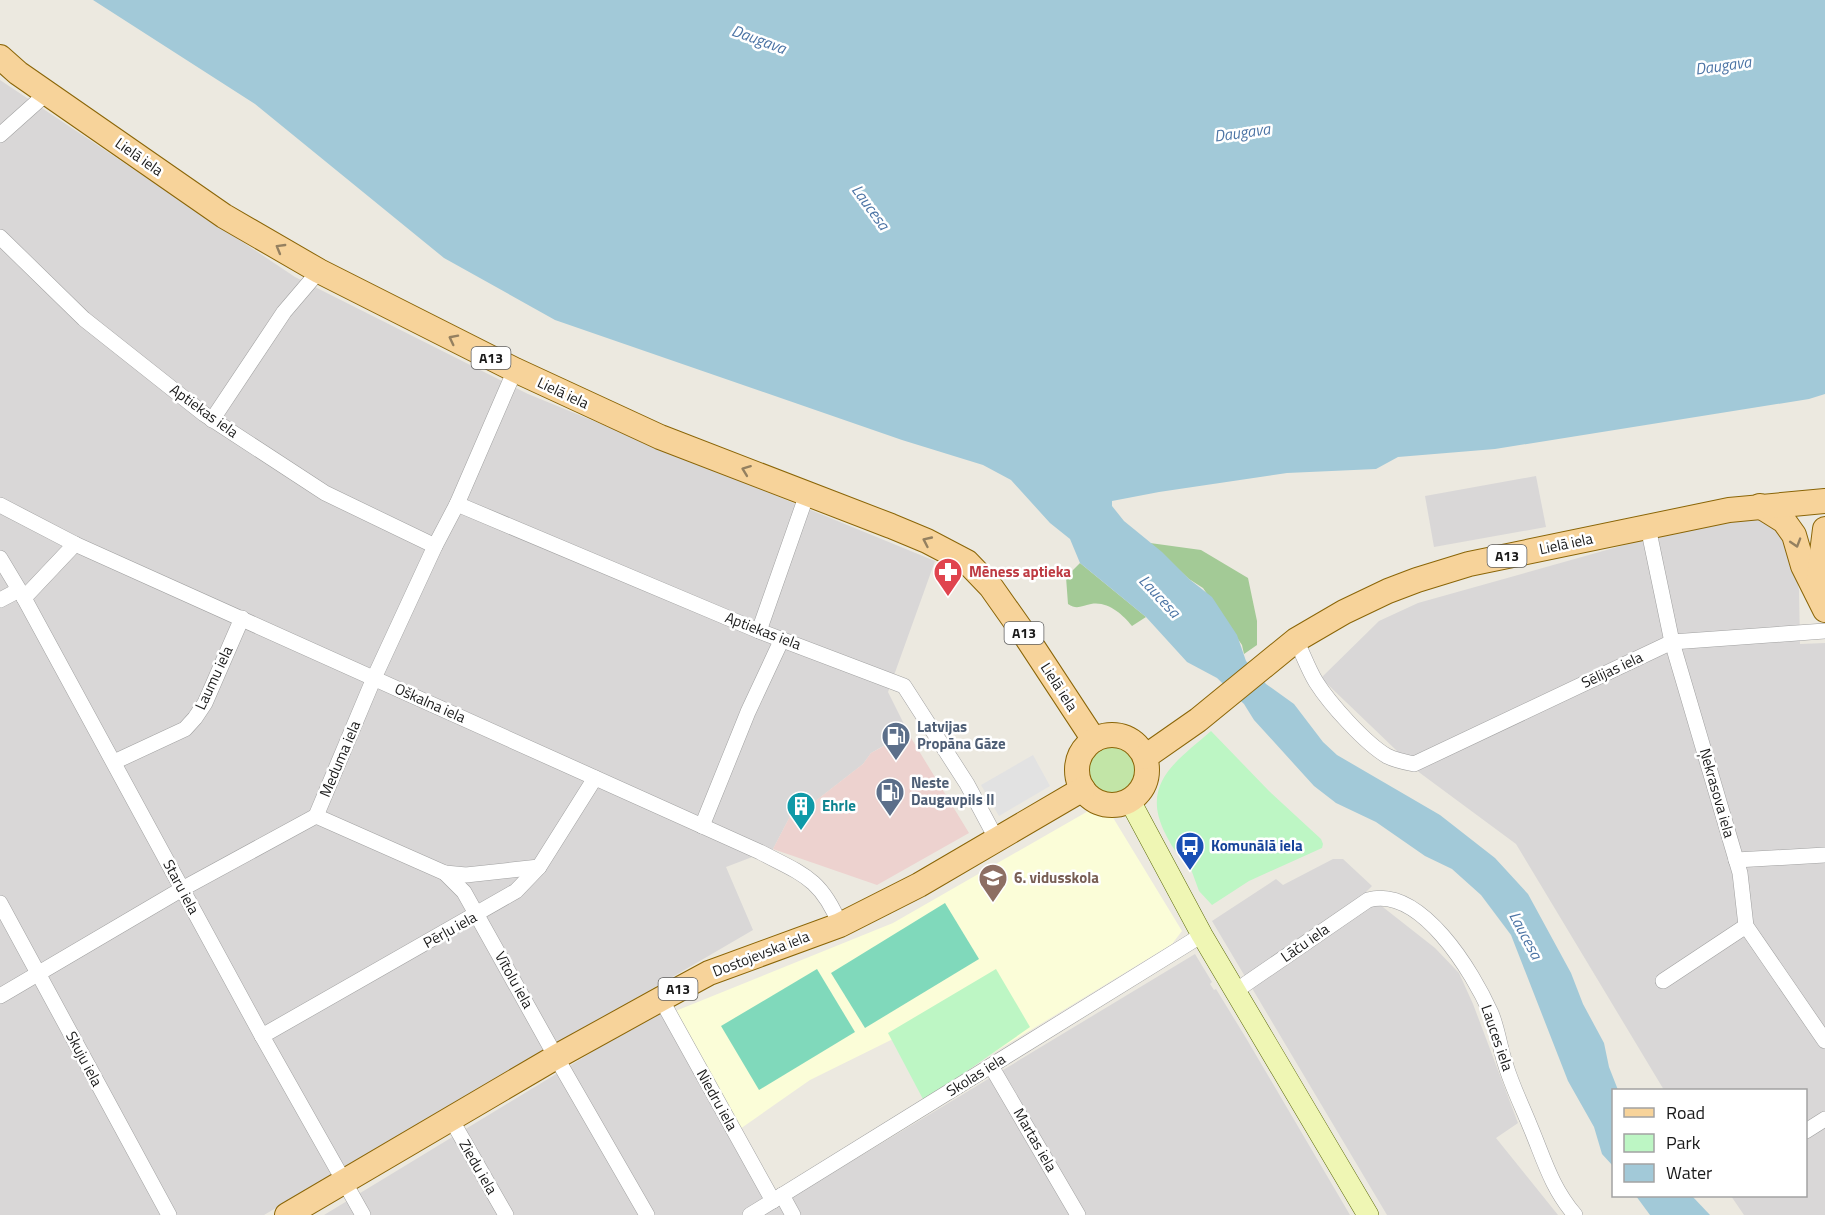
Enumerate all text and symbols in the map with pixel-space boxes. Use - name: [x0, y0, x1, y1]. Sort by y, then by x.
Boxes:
- water label: Daugava: [728, 18, 790, 60]
- water label: Daugava: [1693, 49, 1753, 81]
- water label: Daugava: [1212, 116, 1272, 148]
- street label: Lielā iela: [111, 132, 168, 182]
- water label: Laucesa: [846, 179, 896, 236]
- one-way arrow: [276, 244, 287, 256]
- one-way arrow: [448, 335, 459, 347]
- road number: A13: [472, 347, 510, 369]
- street label: Lielā iela: [534, 371, 593, 415]
- street label: Aptiekas iela: [165, 378, 244, 444]
- one-way arrow: [741, 465, 752, 477]
- street label: Lielā iela: [1537, 527, 1595, 560]
- one-way arrow: [923, 537, 934, 549]
- one-way arrow: [1789, 537, 1801, 548]
- road number: A13: [1488, 545, 1526, 567]
- pharmacy icon: Mēness aptieka: [932, 556, 964, 598]
- place label: Mēness aptieka: [969, 560, 1071, 583]
- water label: Laucesa: [1134, 569, 1187, 624]
- street label: Aptiekas iela: [722, 606, 805, 656]
- road number: A13: [1004, 622, 1044, 644]
- street label: Laumu iela: [189, 642, 239, 714]
- street label: Sēlijas iela: [1577, 645, 1647, 694]
- street label: Lielā iela: [1035, 658, 1084, 716]
- street label: Oškalna iela: [391, 677, 470, 729]
- place label: Latvijas Propāna Gāze: [917, 715, 1006, 755]
- street label: Meduma iela: [313, 716, 366, 801]
- fuel station icon: Latvijas Propāna Gāze: [880, 720, 912, 762]
- street label: Ņekrasova iela: [1694, 745, 1741, 841]
- place label: Neste Daugavpils II: [911, 771, 995, 811]
- fuel station icon: Neste Daugavpils II: [874, 776, 906, 818]
- building icon: Ehrle: [785, 790, 817, 832]
- place label: Ehrle: [822, 794, 856, 817]
- bus stop icon: Komunālā iela: [1174, 830, 1206, 872]
- place label: Komunālā iela: [1211, 834, 1303, 857]
- street label: Staru iela: [157, 855, 206, 919]
- school or university icon: 6. vidusskola: [977, 862, 1009, 904]
- place label: 6. vidusskola: [1014, 866, 1099, 889]
- street label: Pērļu iela: [419, 905, 481, 954]
- water label: Laucesa: [1503, 907, 1549, 964]
- street label: Lāču iela: [1276, 917, 1334, 968]
- street label: Dostojevska iela: [709, 924, 813, 983]
- street label: Vītolu iela: [489, 947, 540, 1013]
- road number: A13: [658, 978, 698, 1000]
- street label: Lauces iela: [1475, 1002, 1520, 1075]
- street label: Skuju iela: [60, 1027, 109, 1091]
- street label: Skolas iela: [942, 1047, 1010, 1102]
- street label: Niedru iela: [691, 1065, 744, 1135]
- legend: [1612, 1089, 1807, 1197]
- text: Road: [1666, 1099, 1705, 1126]
- street label: Martas iela: [1008, 1104, 1063, 1176]
- text: Park: [1666, 1129, 1701, 1156]
- street label: Ziedu iela: [453, 1135, 504, 1199]
- text: Water: [1666, 1159, 1712, 1186]

